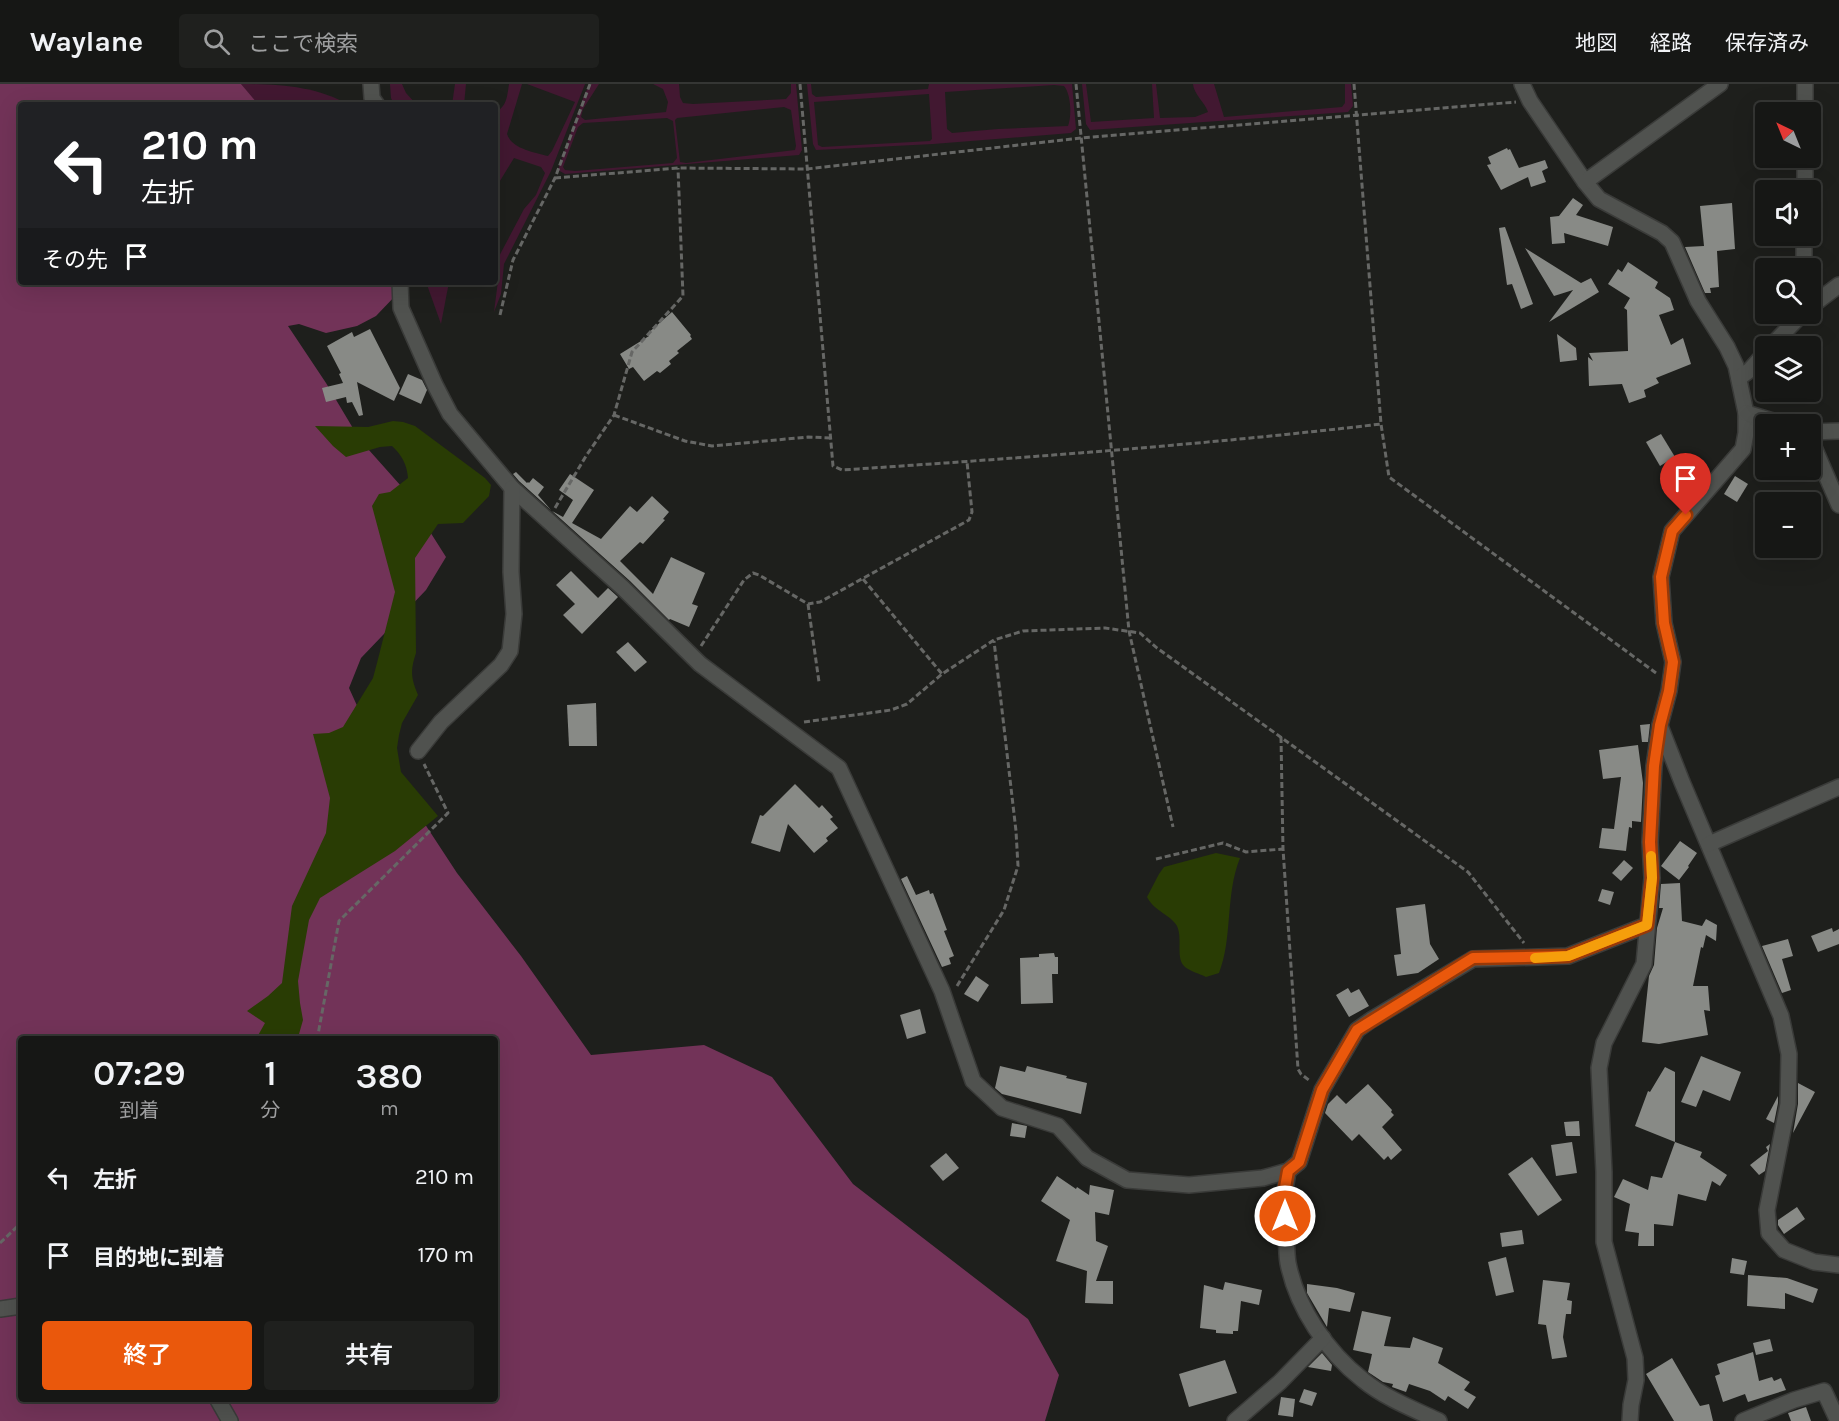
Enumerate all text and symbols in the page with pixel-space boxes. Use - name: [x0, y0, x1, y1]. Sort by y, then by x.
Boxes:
- search box: [179, 14, 599, 68]
- text: Waylane: [30, 25, 143, 58]
- icon: search: [200, 25, 233, 58]
- text: ここで検索: [248, 31, 358, 57]
- text: 地図: [1575, 31, 1617, 55]
- text: 経路: [1650, 31, 1692, 55]
- text: 保存済み: [1725, 31, 1809, 55]
- north arrow: [1755, 102, 1821, 168]
- map controls: [1755, 102, 1821, 558]
- text: 210 m: [141, 120, 258, 170]
- icon: left: [42, 126, 120, 204]
- text: 左折: [141, 177, 195, 209]
- button: sound: [1755, 180, 1821, 246]
- icon: arrive: [120, 240, 153, 273]
- text: その先: [42, 247, 108, 273]
- button: search: [1755, 258, 1821, 324]
- button: layers: [1755, 336, 1821, 402]
- button: +: [1755, 414, 1821, 480]
- pin: [1660, 453, 1711, 515]
- icon: arrive: [1669, 462, 1702, 495]
- button: −: [1755, 492, 1821, 558]
- text: 07:29: [93, 1052, 186, 1094]
- text: 1: [264, 1052, 277, 1094]
- text: 380: [356, 1055, 423, 1097]
- text: m: [380, 1097, 399, 1120]
- text: 到着: [119, 1099, 159, 1122]
- text: 分: [261, 1099, 281, 1122]
- icon: left: [42, 1161, 75, 1194]
- text: 210 m: [415, 1164, 474, 1190]
- text: 左折: [93, 1167, 137, 1193]
- position arrow: [1253, 1184, 1317, 1248]
- icon: arrive: [42, 1239, 75, 1272]
- text: 170 m: [418, 1242, 474, 1268]
- text: 目的地に到着: [93, 1245, 225, 1271]
- button: 終了: [42, 1321, 252, 1390]
- button: 共有: [264, 1321, 474, 1390]

